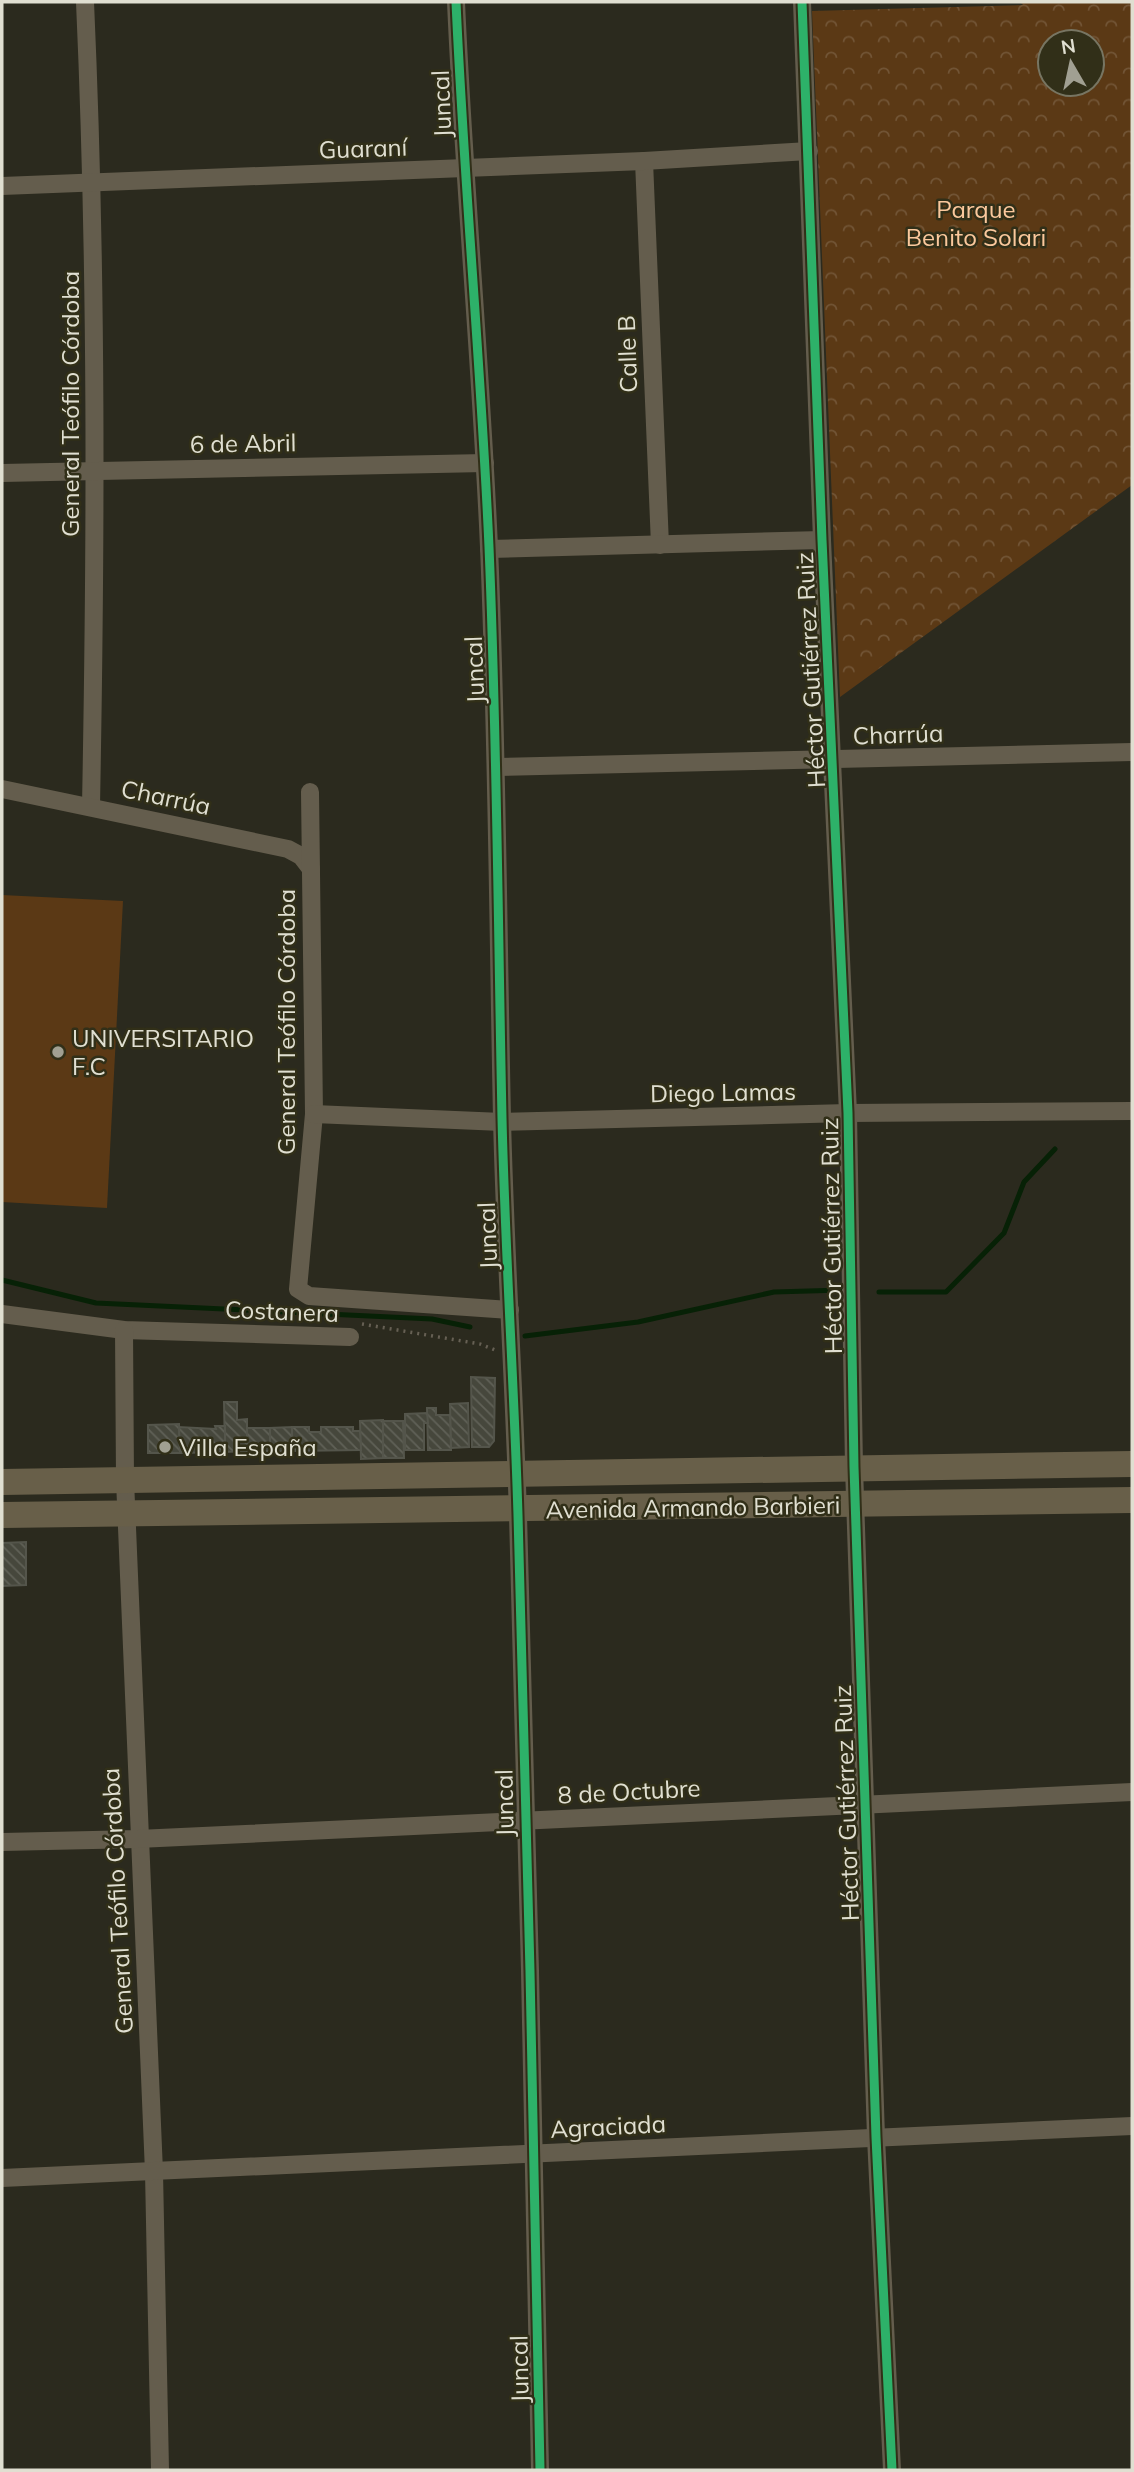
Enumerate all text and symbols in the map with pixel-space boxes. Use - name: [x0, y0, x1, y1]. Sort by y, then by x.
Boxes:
- north arrow: [1036, 28, 1106, 98]
- text: N: [1059, 33, 1077, 59]
- street label: Juncal: [425, 70, 457, 138]
- street label: Guaraní: [318, 131, 409, 165]
- park label: Parque Benito Solari: [906, 194, 1046, 252]
- street label: General Teófilo Córdoba: [55, 271, 85, 537]
- street label: Calle B: [611, 315, 643, 393]
- street label: 6 de Abril: [189, 427, 297, 459]
- street label: Héctor Gutiérrez Ruiz: [789, 551, 831, 789]
- street label: Juncal: [458, 636, 490, 704]
- street label: Charrúa: [852, 717, 944, 751]
- street label: Charrúa: [119, 773, 213, 821]
- street label: General Teófilo Córdoba: [271, 889, 301, 1155]
- place label: UNIVERSITARIO F.C: [72, 1023, 254, 1081]
- marker: UNIVERSITARIO F.C: [50, 1044, 66, 1060]
- street label: Diego Lamas: [650, 1076, 796, 1108]
- street label: Héctor Gutiérrez Ruiz: [814, 1118, 848, 1354]
- street label: Juncal: [471, 1202, 503, 1270]
- street label: Costanera: [225, 1294, 339, 1328]
- place label: Villa España: [179, 1432, 317, 1462]
- marker: Villa España: [157, 1439, 173, 1455]
- street label: Avenida Armando Barbieri: [545, 1489, 841, 1525]
- street label: Héctor Gutiérrez Ruiz: [827, 1684, 865, 1922]
- street label: General Teófilo Córdoba: [95, 1767, 139, 2035]
- street label: Juncal: [488, 1769, 520, 1837]
- street label: 8 de Octubre: [557, 1772, 701, 1810]
- street label: Agraciada: [549, 2108, 667, 2144]
- street label: Juncal: [503, 2335, 535, 2403]

